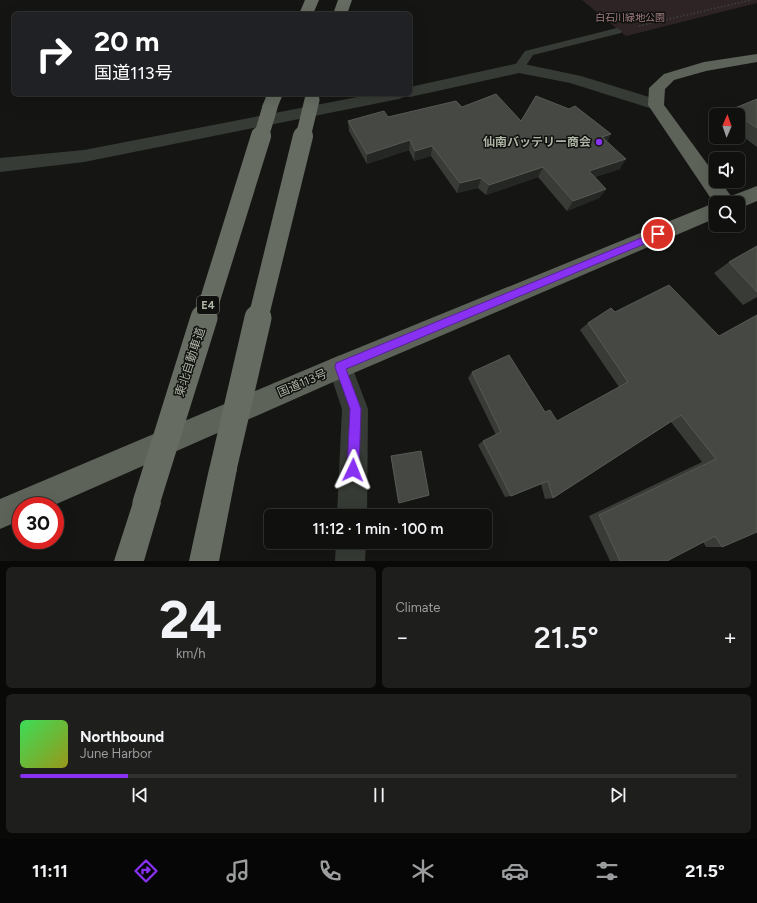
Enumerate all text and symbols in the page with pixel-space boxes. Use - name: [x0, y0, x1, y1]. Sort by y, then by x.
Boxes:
- park label: 白石川緑地公園: [595, 11, 665, 24]
- text: 20 m: [94, 24, 159, 58]
- icon: right: [28, 28, 80, 80]
- text: 国道113号: [94, 62, 173, 84]
- north arrow: [709, 108, 745, 144]
- map controls: [709, 108, 745, 232]
- place label: 仙南バッテリー商会: [483, 135, 591, 149]
- marker: 仙南バッテリー商会: [594, 137, 604, 147]
- button: sound: [709, 152, 745, 188]
- button: search: [709, 196, 745, 232]
- pin: [641, 217, 675, 251]
- icon: arrive: [647, 223, 669, 245]
- road number: E4: [197, 296, 219, 314]
- street label: 東北自動車道: [172, 326, 208, 398]
- street label: 国道113号: [275, 366, 329, 400]
- position arrow: [332, 449, 374, 491]
- speed limit sign: 30: [12, 497, 64, 549]
- text: 11:12 · 1 min · 100 m: [312, 520, 444, 538]
- text: 24: [159, 589, 222, 651]
- text: Climate: [396, 600, 440, 615]
- text: 21.5°: [534, 619, 599, 656]
- text: −: [396, 624, 409, 651]
- text: +: [723, 624, 737, 651]
- text: km/h: [176, 646, 206, 661]
- text: Northbound: [80, 728, 164, 746]
- text: June Harbor: [80, 746, 152, 761]
- icon: previous: [129, 784, 151, 806]
- icon: pause: [368, 784, 390, 806]
- icon: next: [607, 784, 629, 806]
- icon: directions: [132, 857, 160, 885]
- icon: music: [224, 857, 252, 885]
- icon: phone: [316, 857, 344, 885]
- icon: climate: [409, 857, 437, 885]
- icon: car: [501, 857, 529, 885]
- icon: filters: [593, 857, 621, 885]
- text: 11:11: [32, 860, 68, 882]
- text: 21.5°: [685, 860, 725, 882]

